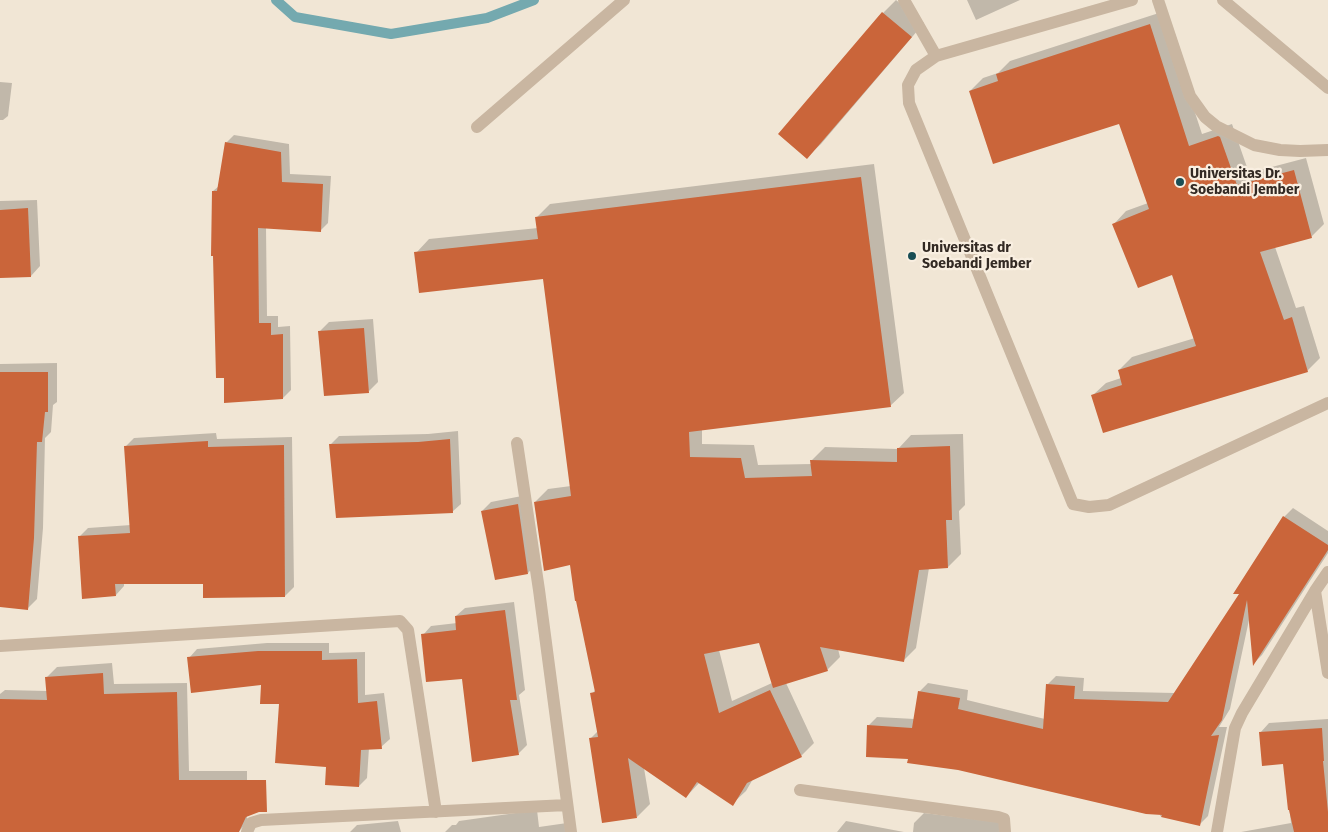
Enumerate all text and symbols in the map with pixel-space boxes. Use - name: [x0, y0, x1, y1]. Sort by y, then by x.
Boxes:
- place label: Universitas Dr. Soebandi Jember: [1190, 166, 1299, 198]
- marker: Universitas Dr. Soebandi Jember: [1174, 176, 1186, 188]
- place label: Universitas dr Soebandi Jember: [922, 240, 1031, 272]
- marker: Universitas dr Soebandi Jember: [906, 250, 918, 262]

